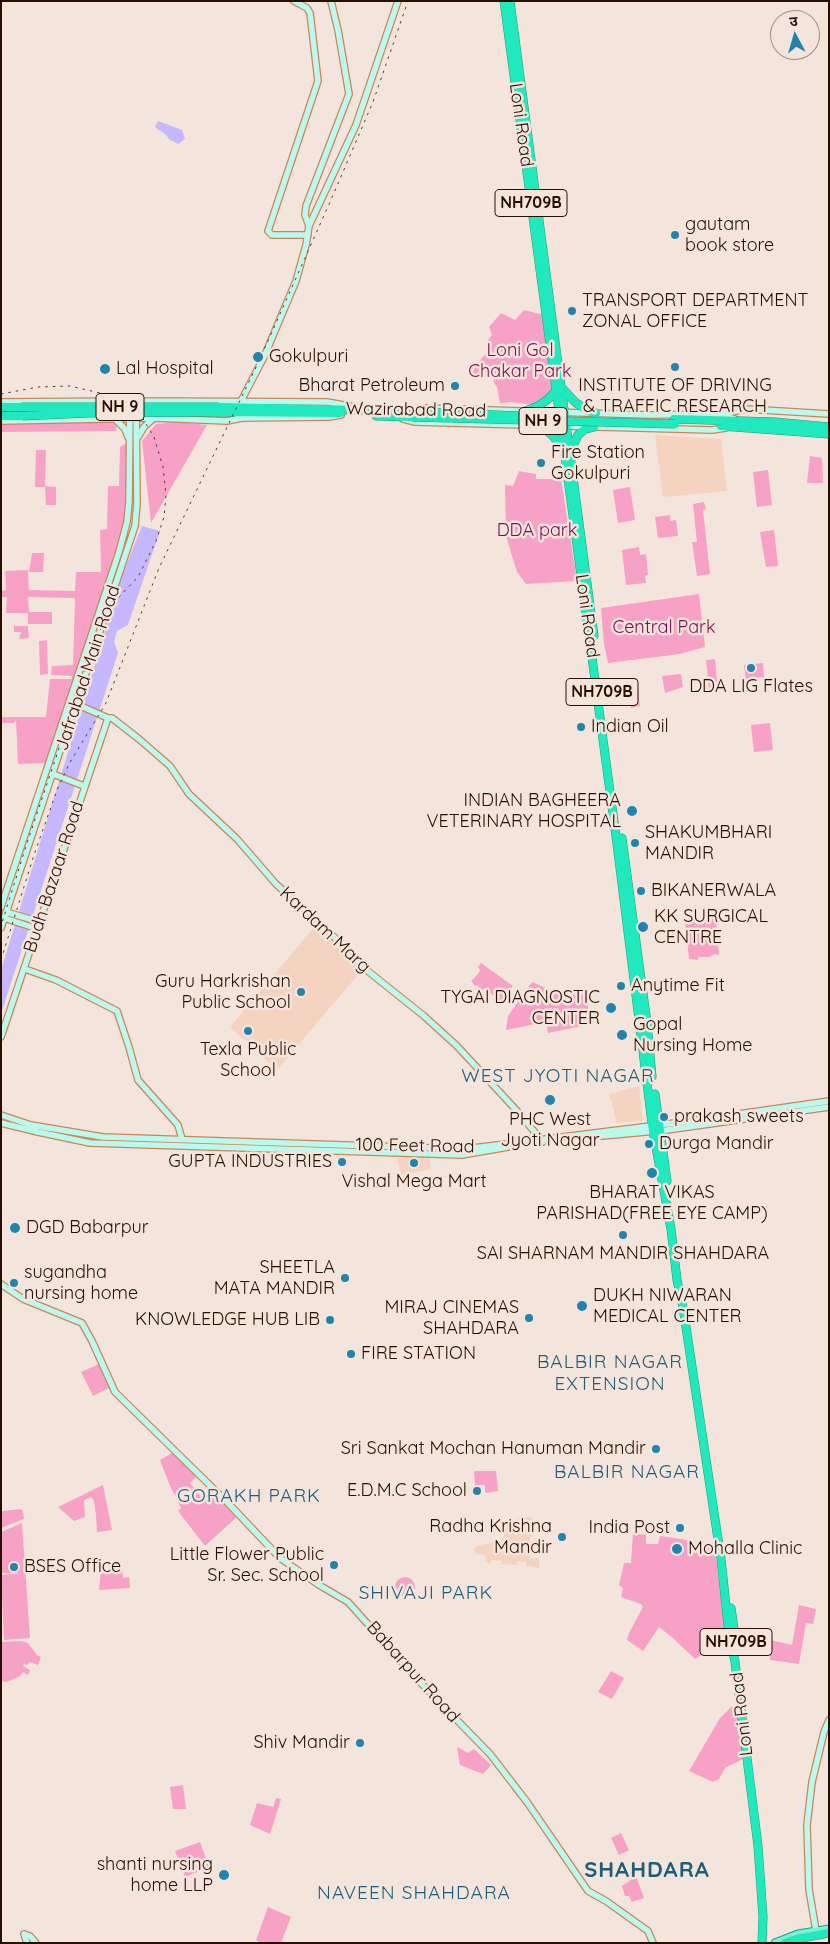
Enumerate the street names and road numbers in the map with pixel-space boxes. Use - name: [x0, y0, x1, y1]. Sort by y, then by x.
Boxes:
- street label: Loni Road: [504, 82, 538, 168]
- road number: NH709B: [495, 190, 567, 217]
- road number: NH 9: [96, 394, 144, 421]
- street label: Wazirabad Road: [346, 398, 486, 422]
- road number: NH 9: [519, 408, 567, 434]
- street label: Loni Road: [570, 573, 604, 659]
- street label: Jafrabad Main Road: [51, 583, 125, 753]
- road number: NH709B: [566, 679, 638, 706]
- street label: Budh Bazaar Road: [19, 799, 89, 955]
- street label: Kardam Marg: [275, 882, 375, 978]
- street label: 100 Feet Road: [355, 1134, 475, 1158]
- street label: Babarpur Road: [362, 1617, 464, 1727]
- road number: NH709B: [700, 1628, 772, 1655]
- street label: Loni Road: [726, 1671, 758, 1757]

